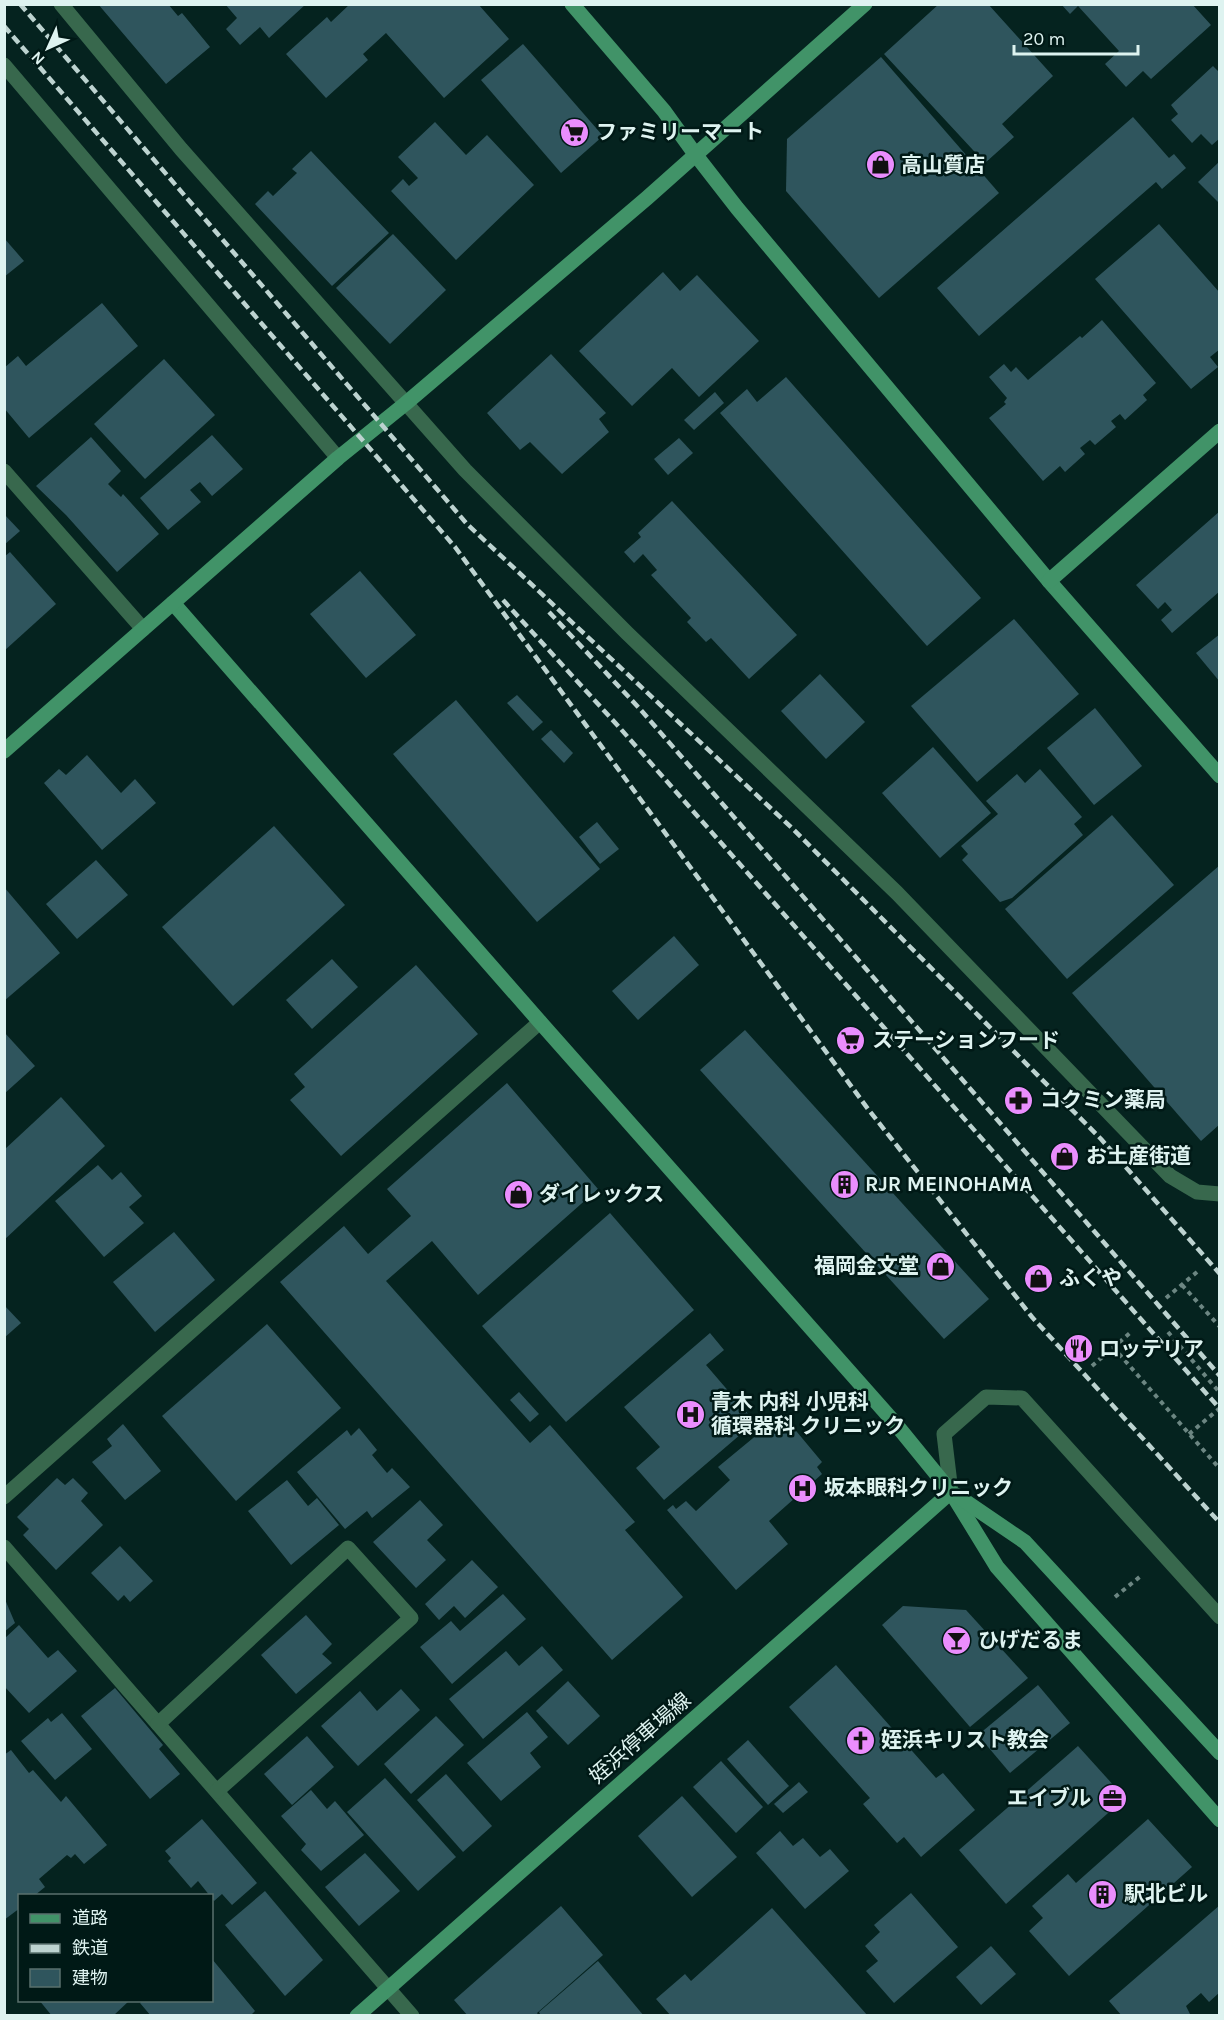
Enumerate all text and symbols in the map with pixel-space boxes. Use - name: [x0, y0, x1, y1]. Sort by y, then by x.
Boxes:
- north arrow: [18, 18, 78, 78]
- scale bar: [1014, 18, 1138, 56]
- text: 20 m: [1023, 28, 1065, 50]
- text: N: [27, 47, 49, 69]
- supermarket icon: ファミリーマート: [559, 116, 591, 148]
- place label: ファミリーマート: [596, 120, 764, 144]
- shop icon: 高山質店: [864, 149, 896, 181]
- place label: 高山質店: [901, 153, 985, 177]
- supermarket icon: ステーションフード: [835, 1024, 867, 1056]
- place label: ステーションフード: [872, 1028, 1060, 1052]
- pharmacy icon: コクミン薬局: [1003, 1084, 1035, 1116]
- place label: コクミン薬局: [1040, 1088, 1166, 1112]
- shop icon: お土産街道: [1049, 1140, 1081, 1172]
- place label: お土産街道: [1086, 1144, 1191, 1168]
- building icon: RJR MEINOHAMA: [828, 1168, 860, 1200]
- place label: RJR MEINOHAMA: [865, 1172, 1033, 1196]
- shop icon: ダイレックス: [502, 1178, 534, 1210]
- place label: ダイレックス: [539, 1182, 664, 1206]
- shop icon: 福岡金文堂: [924, 1250, 956, 1282]
- place label: 福岡金文堂: [814, 1254, 919, 1278]
- shop icon: ふくや: [1022, 1262, 1054, 1294]
- place label: ふくや: [1059, 1266, 1122, 1290]
- restaurant icon: ロッテリア: [1062, 1333, 1094, 1365]
- place label: ロッテリア: [1099, 1337, 1204, 1361]
- place label: 青木 内科 小児科 循環器科 クリニック: [711, 1390, 905, 1438]
- hospital icon: 青木 内科 小児科 循環器科 クリニック: [674, 1398, 706, 1430]
- hospital icon: 坂本眼科クリニック: [787, 1472, 819, 1504]
- place label: 坂本眼科クリニック: [824, 1476, 1013, 1500]
- bar icon: ひげだるま: [941, 1624, 973, 1656]
- place label: ひげだるま: [978, 1628, 1083, 1652]
- street label: 姪浜停車場線: [585, 1688, 695, 1788]
- church icon: 姪浜キリスト教会: [844, 1724, 876, 1756]
- place label: 姪浜キリスト教会: [881, 1728, 1049, 1752]
- office icon: エイブル: [1096, 1782, 1128, 1814]
- place label: エイブル: [1007, 1786, 1091, 1810]
- building icon: 駅北ビル: [1087, 1878, 1119, 1910]
- place label: 駅北ビル: [1124, 1882, 1208, 1906]
- legend: [18, 1894, 213, 2002]
- text: 道路: [72, 1907, 108, 1929]
- text: 鉄道: [72, 1937, 108, 1959]
- text: 建物: [72, 1967, 108, 1989]

